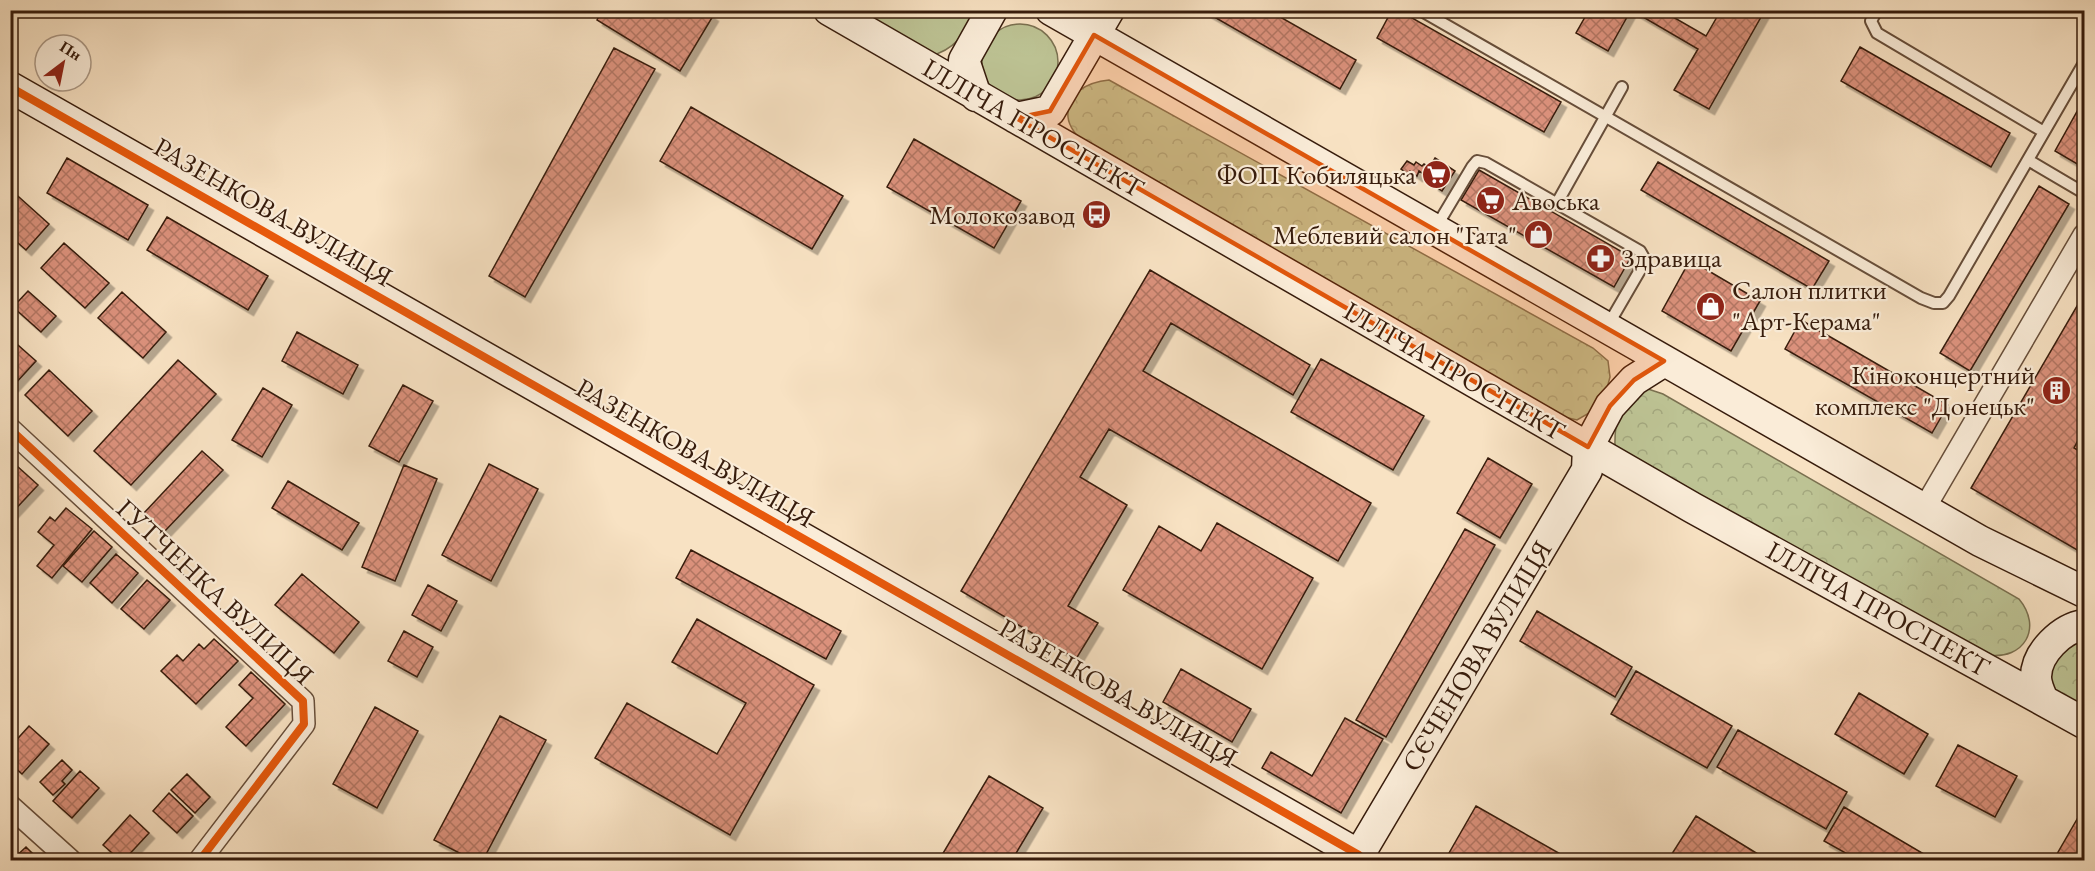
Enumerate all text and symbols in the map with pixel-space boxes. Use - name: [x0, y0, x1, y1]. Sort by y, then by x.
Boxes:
- north arrow: [33, 33, 93, 93]
- text: Пн: [56, 36, 86, 65]
- street label: ІЛЛІЧА ПРОСПЕКТ: [916, 50, 1151, 206]
- street label: РАЗЕНКОВА ВУЛИЦЯ: [148, 129, 399, 294]
- place label: ФОП Кобиляцька: [1217, 157, 1416, 192]
- supermarket icon: ФОП Кобиляцька: [1421, 159, 1453, 191]
- place label: Авоська: [1511, 183, 1600, 218]
- supermarket icon: Авоська: [1475, 185, 1507, 217]
- place label: Молокозавод: [929, 197, 1075, 232]
- bus stop icon: Молокозавод: [1080, 199, 1112, 231]
- place label: Меблевий салон "Гата": [1273, 217, 1517, 252]
- shop icon: Меблевий салон "Гата": [1522, 219, 1554, 251]
- place label: Здравица: [1621, 240, 1722, 275]
- pharmacy icon: Здравица: [1584, 242, 1616, 274]
- place label: Салон плитки "Арт-Керама": [1732, 272, 1887, 338]
- shop icon: Салон плитки "Арт-Керама": [1695, 290, 1727, 322]
- street label: ІЛЛІЧА ПРОСПЕКТ: [1337, 293, 1572, 449]
- place label: Кіноконцертний комплекс "Донецьк": [1815, 357, 2035, 423]
- street label: РАЗЕНКОВА ВУЛИЦЯ: [570, 370, 821, 535]
- building icon: Кіноконцертний комплекс "Донецьк": [2040, 375, 2072, 407]
- street label: ГУТЧЕНКА ВУЛИЦЯ: [109, 491, 321, 692]
- street label: ІЛЛІЧА ПРОСПЕКТ: [1761, 533, 1997, 685]
- street label: СЄЧЕНОВА ВУЛИЦЯ: [1394, 534, 1559, 778]
- street label: РАЗЕНКОВА ВУЛИЦЯ: [993, 610, 1244, 775]

